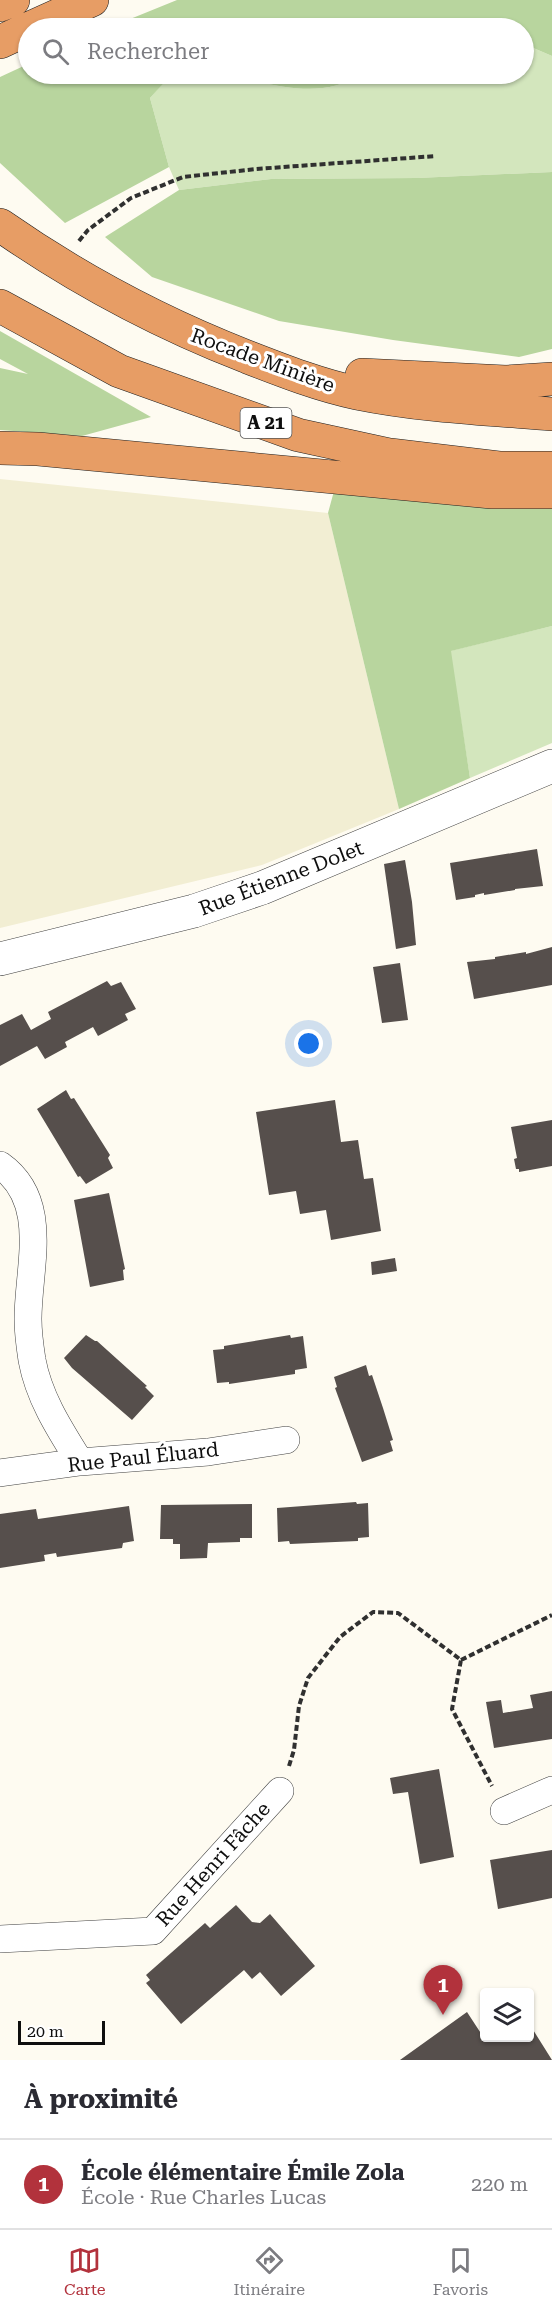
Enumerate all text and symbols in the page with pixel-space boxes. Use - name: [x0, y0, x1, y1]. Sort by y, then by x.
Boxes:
- search box: [18, 18, 534, 84]
- icon: search: [39, 35, 72, 68]
- text: Rechercher: [87, 39, 209, 64]
- street label: Rocade Minière: [188, 323, 338, 397]
- road number: A 21: [240, 408, 292, 438]
- street label: Rue Étienne Dolet: [195, 835, 367, 920]
- your location: [294, 1029, 323, 1058]
- street label: Rue Paul Éluard: [66, 1437, 220, 1477]
- street label: Rue Henri Fâche: [151, 1797, 275, 1931]
- pin: 1: [424, 1966, 462, 2015]
- map controls: [480, 1988, 534, 2042]
- button: layers: [480, 1988, 534, 2042]
- scale bar: [18, 2018, 105, 2046]
- text: 20 m: [27, 2022, 64, 2041]
- text: À proximité: [24, 2084, 178, 2114]
- text: École élémentaire Émile Zola: [81, 2160, 404, 2185]
- text: 1: [38, 2172, 49, 2196]
- text: 220 m: [471, 2172, 528, 2196]
- text: École · Rue Charles Lucas: [81, 2185, 326, 2209]
- tab: Carte: [64, 2244, 106, 2299]
- tab: Itinéraire: [233, 2244, 305, 2299]
- tab: Favoris: [433, 2244, 488, 2299]

